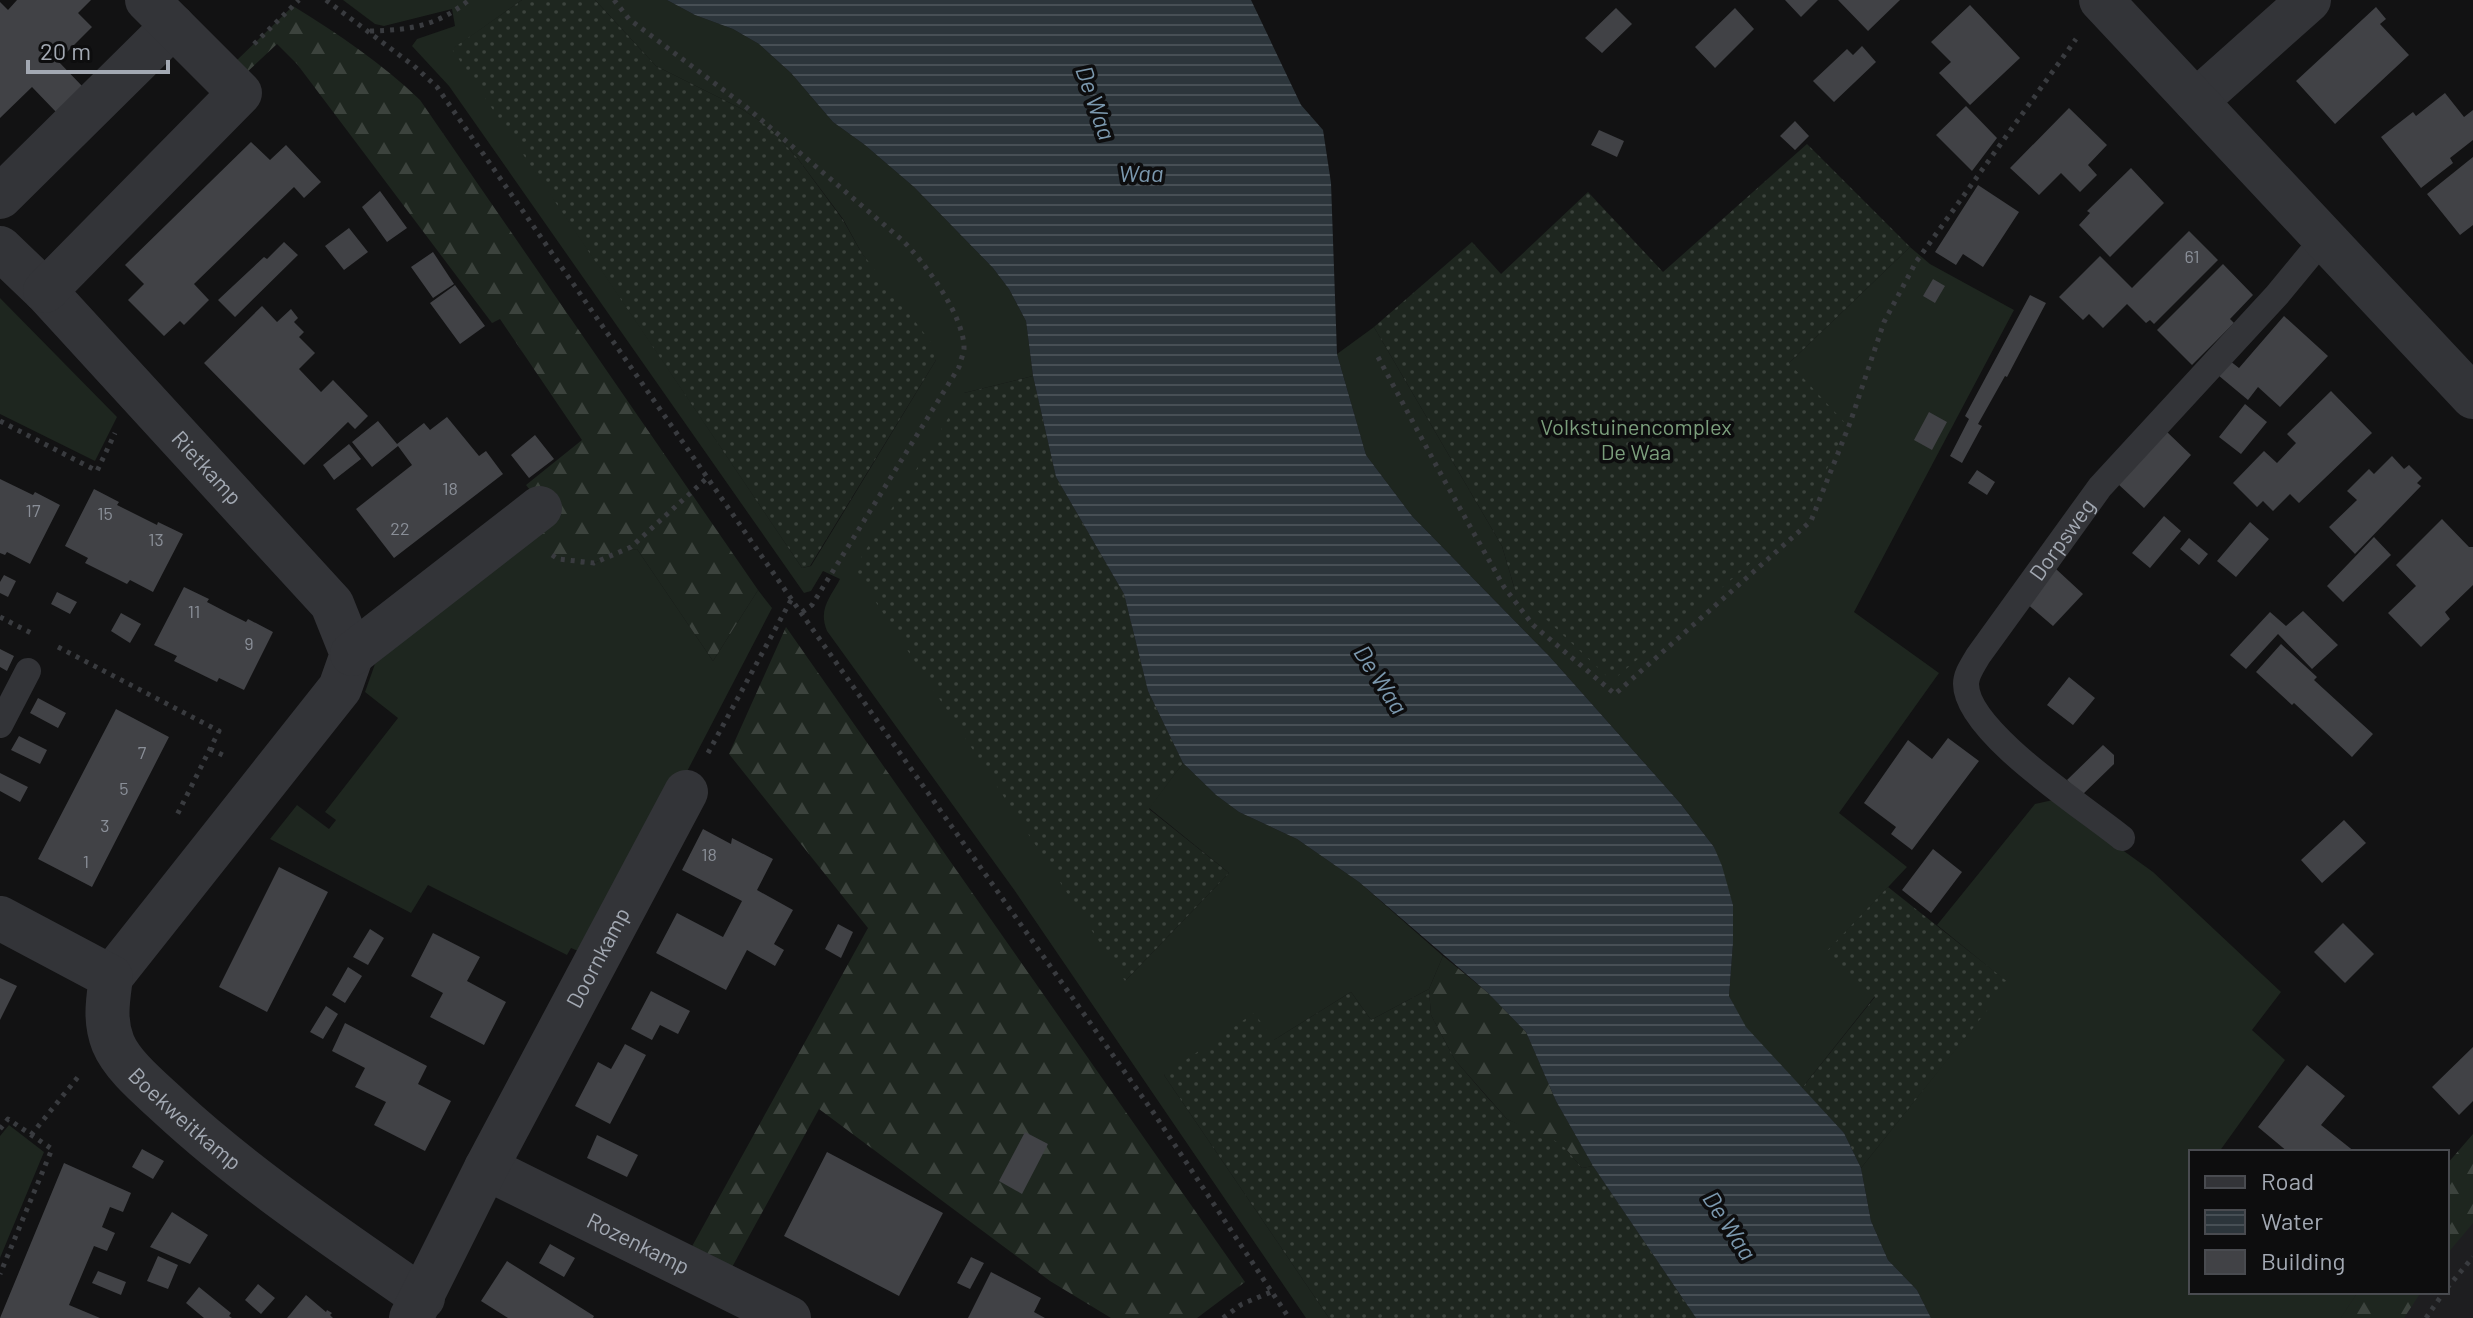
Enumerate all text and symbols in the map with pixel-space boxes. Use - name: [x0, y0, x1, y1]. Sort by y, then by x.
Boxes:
- scale bar: [28, 24, 168, 74]
- text: 20 m: [40, 36, 91, 65]
- water label: De Waa: [1070, 62, 1123, 143]
- water label: Waa: [1119, 158, 1163, 187]
- house number: 61: [2184, 245, 2200, 267]
- park label: Volkstuinencomplex De Waa: [1540, 413, 1732, 464]
- street label: Rietkamp: [167, 425, 248, 509]
- house number: 18: [442, 477, 458, 499]
- street label: Dorpsweg: [2023, 493, 2100, 585]
- house number: 17: [26, 499, 41, 521]
- house number: 15: [97, 502, 113, 524]
- house number: 22: [390, 517, 410, 539]
- house number: 13: [148, 528, 164, 550]
- house number: 11: [188, 600, 200, 622]
- house number: 9: [244, 632, 254, 654]
- water label: De Waa: [1348, 639, 1414, 719]
- house number: 7: [138, 741, 147, 763]
- house number: 5: [119, 777, 129, 799]
- house number: 3: [100, 814, 110, 836]
- house number: 18: [701, 843, 717, 865]
- house number: 1: [83, 850, 89, 872]
- street label: Doornkamp: [560, 903, 634, 1012]
- street label: Boekweitkamp: [124, 1062, 247, 1175]
- legend: [2189, 1150, 2449, 1294]
- text: Road: [2261, 1166, 2314, 1195]
- water label: De Waa: [1697, 1185, 1763, 1265]
- street label: Rozenkamp: [583, 1206, 694, 1279]
- text: Water: [2261, 1206, 2323, 1235]
- text: Building: [2261, 1246, 2345, 1275]

